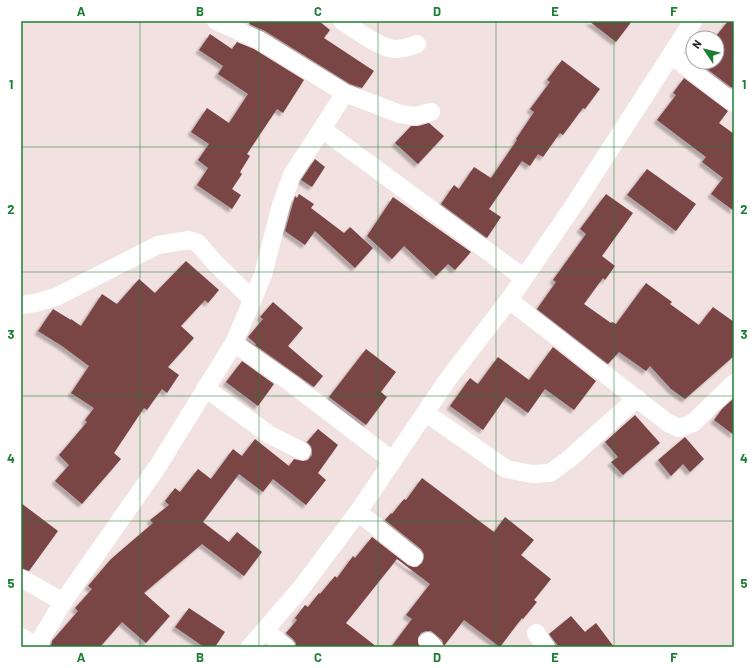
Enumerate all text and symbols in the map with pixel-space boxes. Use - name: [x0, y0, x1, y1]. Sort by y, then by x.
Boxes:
- text: A: [77, 3, 86, 19]
- text: B: [196, 3, 204, 19]
- text: C: [314, 3, 322, 19]
- text: D: [433, 3, 441, 19]
- text: E: [551, 3, 559, 19]
- text: F: [670, 3, 678, 19]
- north arrow: [685, 30, 725, 70]
- text: N: [689, 37, 704, 51]
- text: 1: [9, 76, 13, 92]
- text: 1: [742, 76, 746, 92]
- text: 2: [7, 201, 15, 217]
- text: 2: [740, 201, 748, 217]
- text: 3: [7, 326, 15, 342]
- text: 3: [740, 326, 748, 342]
- text: 4: [7, 450, 15, 466]
- text: 4: [740, 450, 748, 466]
- text: 5: [7, 575, 15, 591]
- text: 5: [740, 575, 748, 591]
- text: A: [77, 649, 86, 665]
- text: B: [196, 649, 204, 665]
- text: C: [314, 649, 322, 665]
- text: D: [433, 649, 441, 665]
- text: E: [551, 649, 559, 665]
- text: F: [670, 649, 678, 665]

